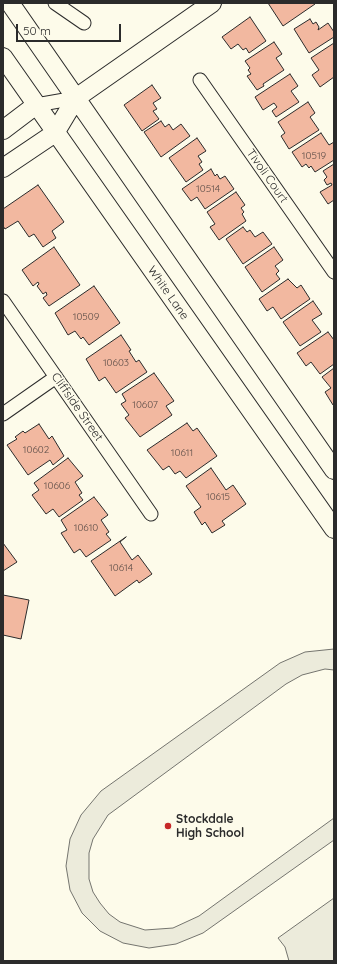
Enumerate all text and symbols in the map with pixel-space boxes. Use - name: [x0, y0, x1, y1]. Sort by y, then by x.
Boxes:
- scale bar: [18, 16, 123, 42]
- text: 50 m: [23, 23, 51, 38]
- street label: Tivoli Court: [243, 146, 291, 206]
- house number: 10519: [302, 150, 326, 162]
- house number: 10514: [196, 183, 220, 195]
- street label: White Lane: [144, 263, 192, 323]
- house number: 10509: [73, 311, 99, 323]
- house number: 10603: [103, 357, 129, 369]
- street label: Cliffside Street: [48, 370, 106, 444]
- house number: 10607: [132, 399, 158, 411]
- house number: 10602: [23, 444, 49, 456]
- house number: 10611: [171, 447, 193, 459]
- house number: 10606: [44, 480, 70, 492]
- house number: 10615: [206, 491, 230, 503]
- house number: 10610: [74, 522, 98, 534]
- house number: 10614: [109, 562, 133, 574]
- place label: Stockdale High School: [176, 812, 244, 840]
- marker: Stockdale High School: [163, 821, 173, 831]

